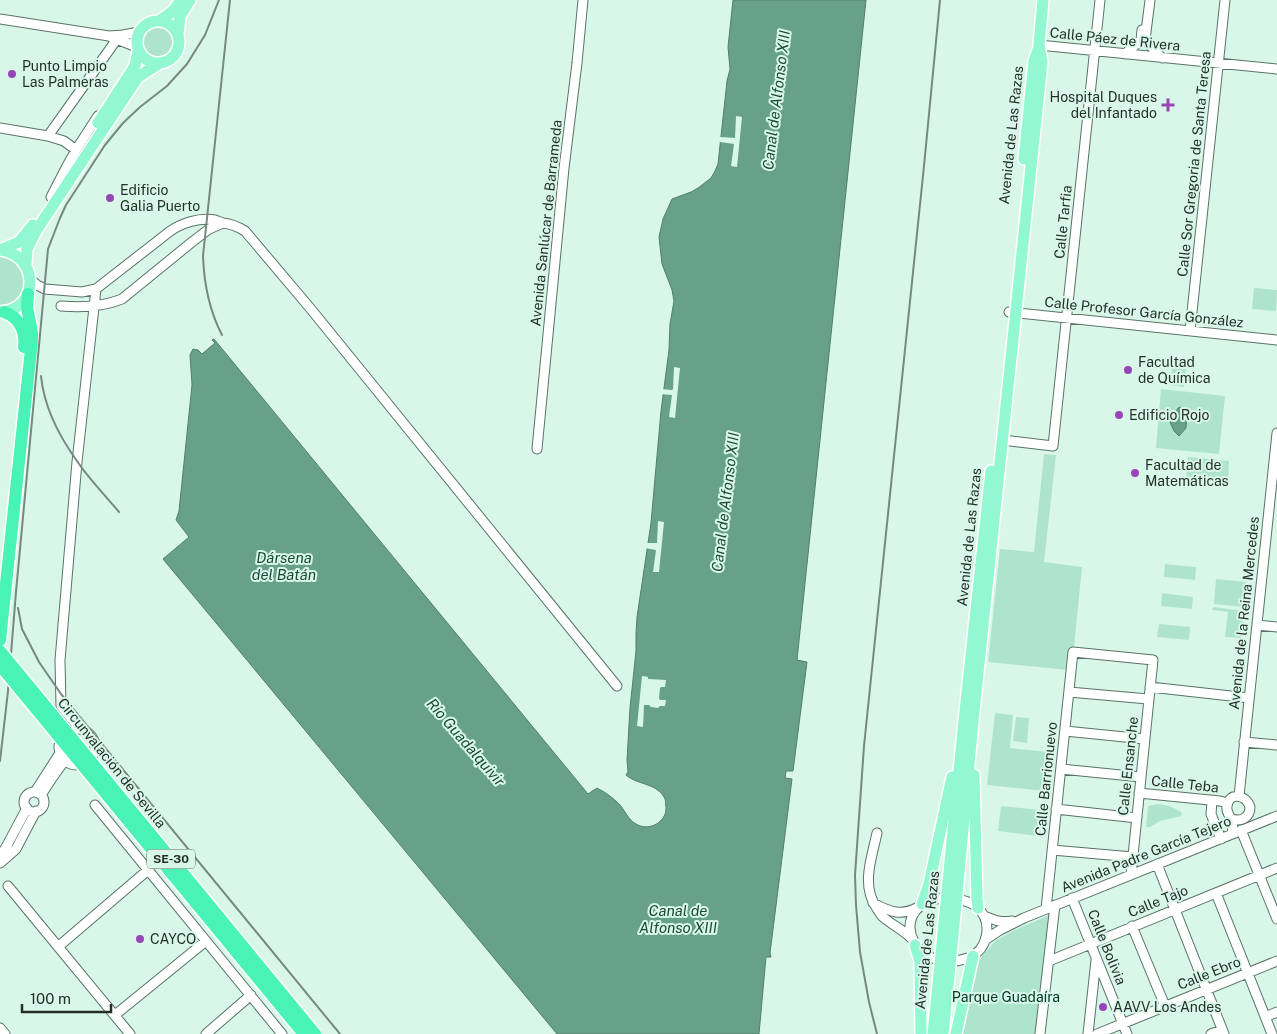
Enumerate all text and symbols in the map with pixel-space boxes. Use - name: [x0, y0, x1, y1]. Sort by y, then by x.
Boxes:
- street label: Calle Páez de Rivera: [1049, 24, 1181, 54]
- water label: Canal de Alfonso XIII: [759, 29, 793, 171]
- street label: Calle Sor Gregoria de Santa Teresa: [1174, 50, 1214, 278]
- place label: Punto Limpio Las Palmeras: [22, 58, 109, 90]
- street label: Avenida de Las Razas: [996, 65, 1026, 205]
- marker: Punto Limpio Las Palmeras: [6, 68, 18, 80]
- place label: Hospital Duques del Infantado: [1050, 89, 1157, 121]
- marker: Hospital Duques del Infantado: [1161, 98, 1175, 112]
- street label: Avenida Sanlúcar de Barrameda: [527, 119, 565, 327]
- place label: Edificio Galia Puerto: [120, 182, 200, 214]
- street label: Calle Tarfia: [1051, 185, 1075, 259]
- marker: Edificio Galia Puerto: [104, 192, 116, 204]
- street label: Calle Profesor García González: [1044, 294, 1245, 330]
- place label: Facultad de Química: [1138, 354, 1211, 386]
- marker: Facultad de Química: [1122, 364, 1134, 376]
- place label: Edificio Rojo: [1129, 407, 1210, 423]
- marker: Edificio Rojo: [1113, 409, 1125, 421]
- water label: Canal de Alfonso XIII: [708, 431, 742, 573]
- place label: Facultad de Matemáticas: [1145, 457, 1229, 489]
- street label: Avenida de Las Razas: [954, 467, 984, 607]
- marker: Facultad de Matemáticas: [1129, 467, 1141, 479]
- street label: Avenida de la Reina Mercedes: [1226, 516, 1262, 710]
- water label: Dársena del Batán: [252, 549, 316, 583]
- street label: Circunvalación de Sevilla: [55, 695, 169, 831]
- water label: Río Guadalquivir: [423, 695, 509, 789]
- street label: Calle Ensanche: [1115, 716, 1141, 816]
- street label: Calle Barrionuevo: [1032, 721, 1060, 837]
- street label: Calle Teba: [1150, 773, 1220, 795]
- street label: Avenida Padre García Tejero: [1059, 812, 1233, 896]
- road number: SE-30: [147, 850, 195, 869]
- street label: Avenida de Las Razas: [912, 870, 942, 1010]
- street label: Calle Tajo: [1126, 882, 1190, 920]
- water label: Canal de Alfonso XIII: [639, 902, 717, 936]
- street label: Calle Bolivia: [1085, 907, 1129, 987]
- place label: CAYCO: [150, 931, 196, 947]
- marker: CAYCO: [134, 933, 146, 945]
- street label: Calle Ebro: [1175, 953, 1243, 993]
- scale bar: [22, 982, 111, 1014]
- park label: Parque Guadaíra: [952, 989, 1060, 1005]
- text: 100 m: [30, 990, 71, 1007]
- place label: AAVV Los Andes: [1113, 999, 1221, 1015]
- marker: AAVV Los Andes: [1097, 1001, 1109, 1013]

